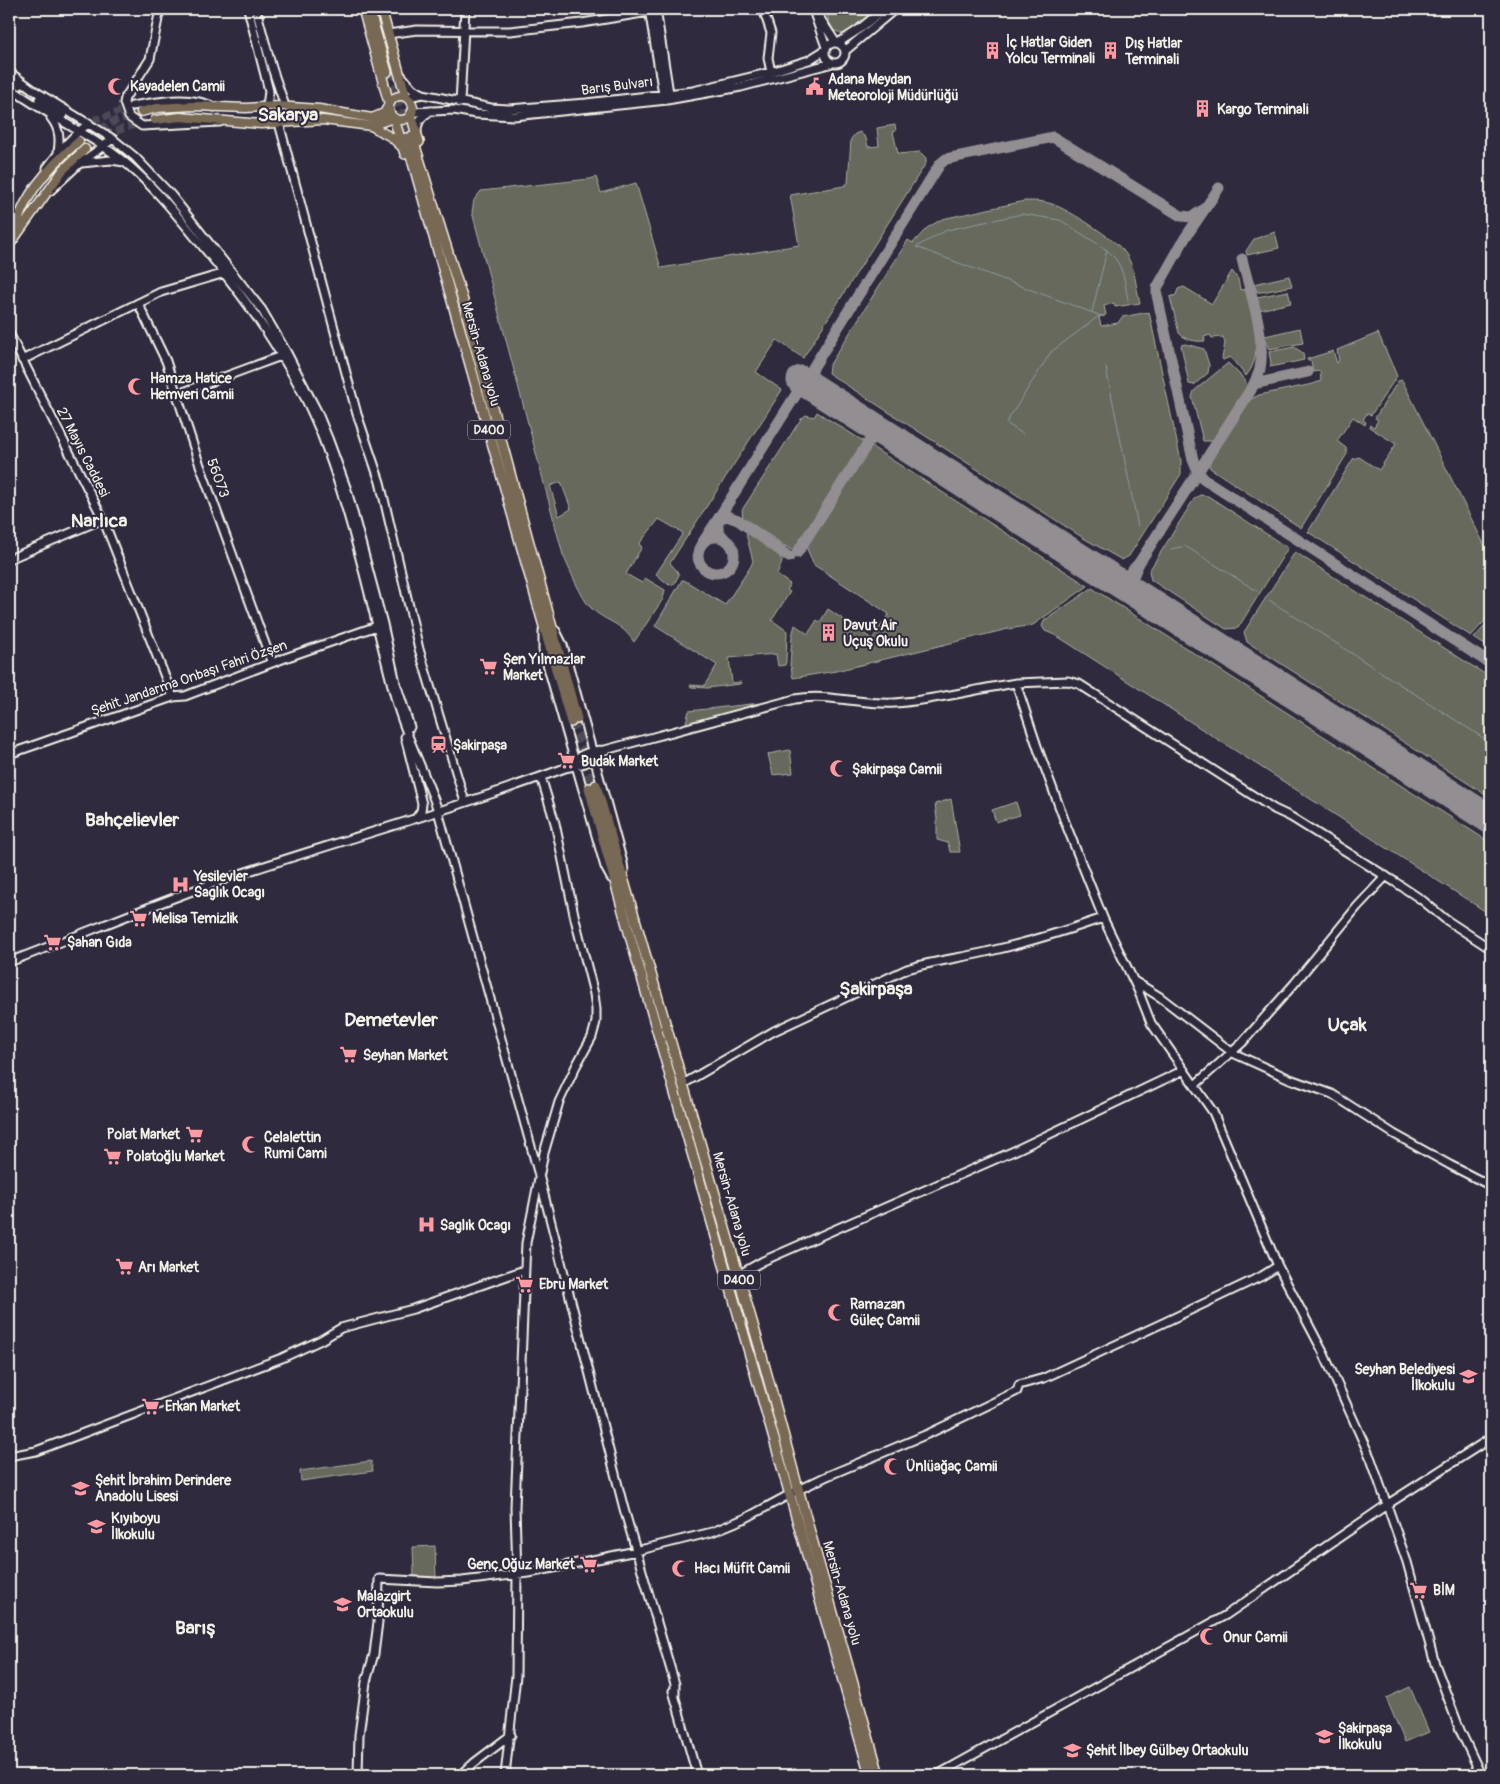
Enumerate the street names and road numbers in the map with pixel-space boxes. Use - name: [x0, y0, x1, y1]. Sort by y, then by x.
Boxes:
- street label: Barış Bulvarı: [580, 73, 654, 99]
- street label: Mersin-Adana yolu: [458, 300, 504, 408]
- street label: 27 Mayıs Caddesi: [53, 404, 113, 500]
- road number: D400: [468, 420, 510, 440]
- street label: 56073: [203, 456, 233, 500]
- street label: Şehit Jandarma Onbaşı Fahri Özşen: [88, 635, 289, 720]
- street label: Mersin-Adana yolu: [709, 1150, 755, 1258]
- road number: D400: [718, 1270, 760, 1290]
- street label: Mersin-Adana yolu: [819, 1539, 865, 1647]

